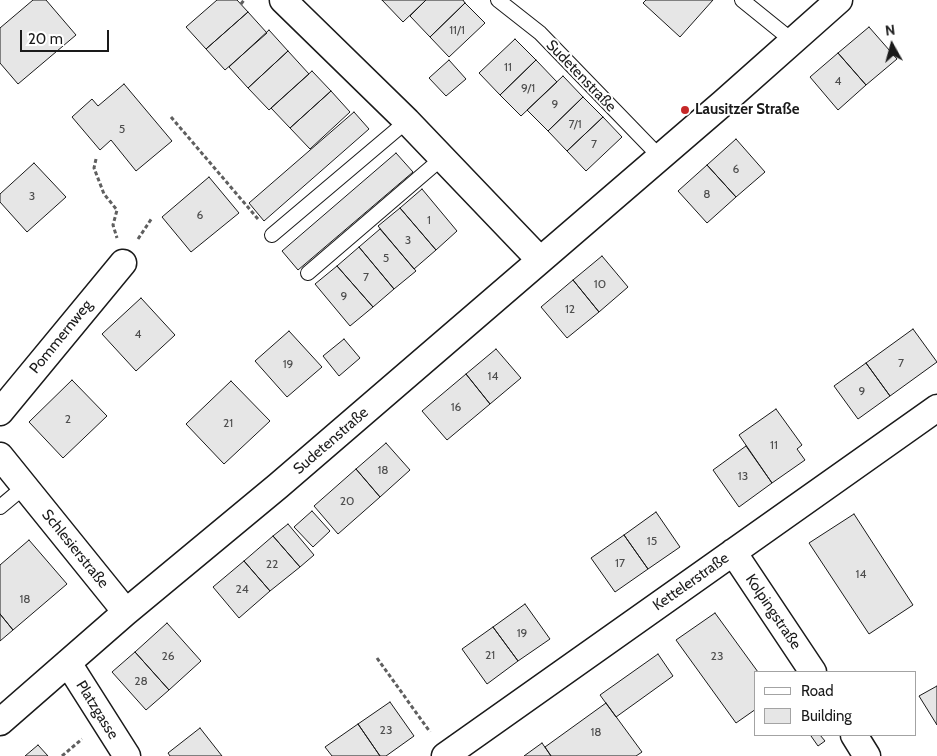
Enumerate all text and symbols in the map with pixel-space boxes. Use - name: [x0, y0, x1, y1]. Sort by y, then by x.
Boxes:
- scale bar: [22, 20, 111, 52]
- north arrow: [867, 20, 917, 70]
- text: N: [884, 21, 896, 40]
- house number: 11/1: [449, 23, 465, 37]
- text: 20 m: [28, 30, 63, 48]
- street label: Sudetenstraße: [542, 36, 620, 116]
- house number: 11: [504, 60, 512, 74]
- house number: 4: [835, 74, 841, 88]
- house number: 9/1: [521, 81, 535, 95]
- house number: 9: [552, 97, 558, 111]
- place label: Lausitzer Straße: [695, 101, 799, 119]
- marker: Lausitzer Straße: [679, 104, 691, 116]
- house number: 7/1: [568, 117, 582, 131]
- house number: 5: [119, 122, 125, 136]
- house number: 7: [591, 137, 597, 151]
- house number: 6: [733, 162, 739, 176]
- house number: 8: [703, 187, 711, 201]
- house number: 3: [29, 189, 35, 203]
- house number: 6: [197, 208, 203, 222]
- house number: 1: [427, 213, 431, 227]
- house number: 3: [405, 233, 411, 247]
- house number: 5: [383, 251, 389, 265]
- house number: 7: [363, 270, 369, 284]
- house number: 10: [594, 277, 606, 291]
- house number: 9: [341, 289, 347, 303]
- street label: Pommernweg: [26, 297, 96, 377]
- house number: 12: [565, 302, 575, 316]
- house number: 4: [135, 327, 141, 341]
- house number: 7: [898, 356, 904, 370]
- house number: 19: [283, 357, 293, 371]
- house number: 14: [488, 369, 498, 383]
- house number: 9: [859, 384, 865, 398]
- house number: 16: [451, 400, 461, 414]
- street label: Sudetenstraße: [290, 404, 372, 478]
- house number: 2: [65, 412, 71, 426]
- house number: 21: [223, 416, 233, 430]
- house number: 11: [770, 438, 778, 452]
- house number: 18: [377, 463, 389, 477]
- house number: 13: [738, 469, 748, 483]
- house number: 20: [340, 494, 354, 508]
- street label: Schlesierstraße: [38, 506, 112, 592]
- house number: 15: [647, 534, 657, 548]
- street label: Kettelerstraße: [650, 549, 732, 615]
- house number: 17: [615, 556, 625, 570]
- house number: 22: [266, 557, 278, 571]
- house number: 14: [856, 567, 866, 581]
- street label: Kolpingstraße: [741, 571, 805, 653]
- house number: 24: [235, 582, 249, 596]
- house number: 18: [19, 592, 31, 606]
- house number: 19: [517, 626, 527, 640]
- house number: 21: [485, 648, 495, 662]
- house number: 26: [161, 649, 175, 663]
- house number: 23: [711, 649, 723, 663]
- legend: [754, 671, 917, 736]
- house number: 28: [134, 674, 148, 688]
- street label: Platzgasse: [72, 677, 122, 743]
- text: Road: [801, 682, 834, 700]
- text: Building: [801, 707, 852, 725]
- house number: 23: [380, 723, 392, 737]
- house number: 18: [590, 725, 602, 739]

